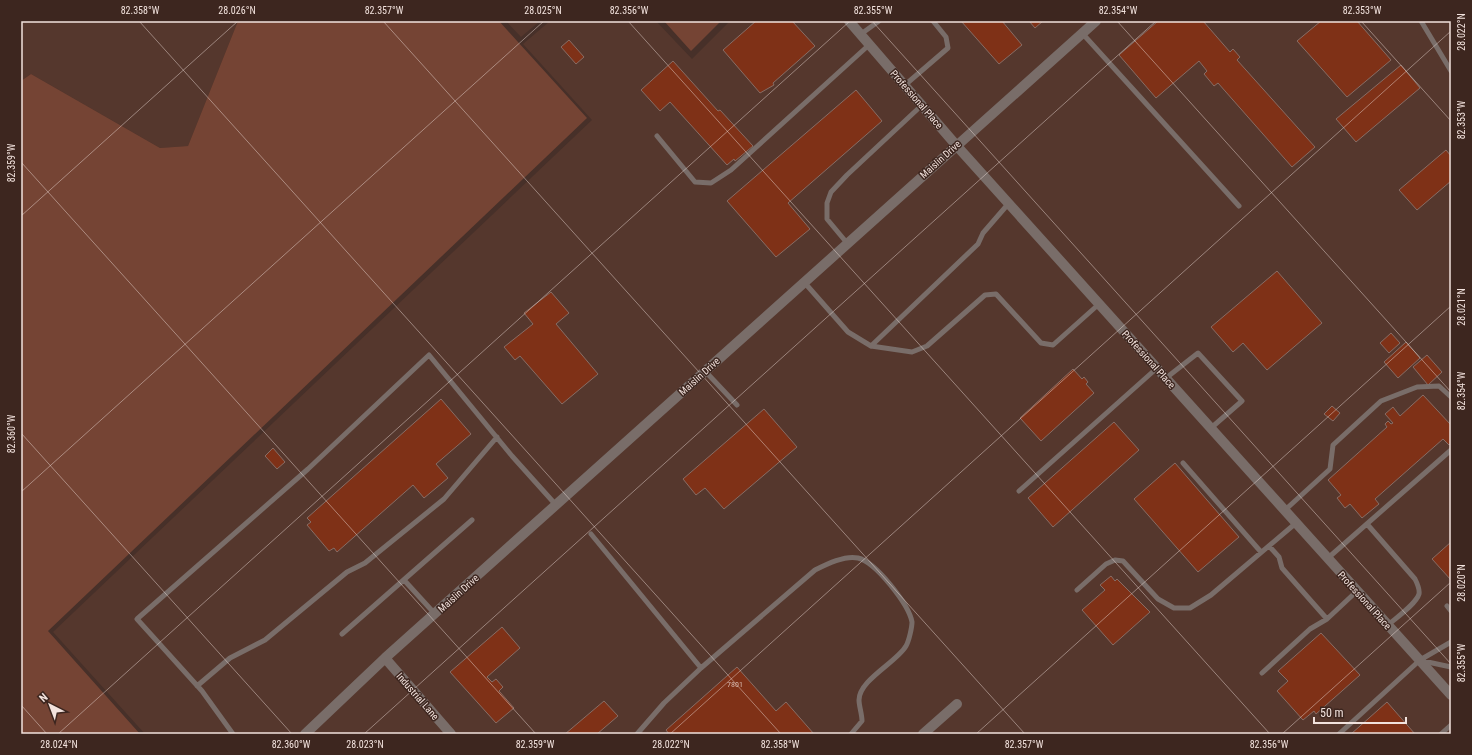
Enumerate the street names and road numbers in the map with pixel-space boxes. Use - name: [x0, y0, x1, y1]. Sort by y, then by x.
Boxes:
- street label: Professional Place: [888, 68, 945, 131]
- street label: Maislin Drive: [918, 138, 963, 180]
- street label: Professional Place: [1120, 328, 1178, 391]
- street label: Maislin Drive: [677, 355, 722, 397]
- street label: Professional Place: [1336, 569, 1394, 632]
- street label: Maislin Drive: [436, 572, 481, 614]
- street label: Industrial Lane: [394, 671, 441, 722]

